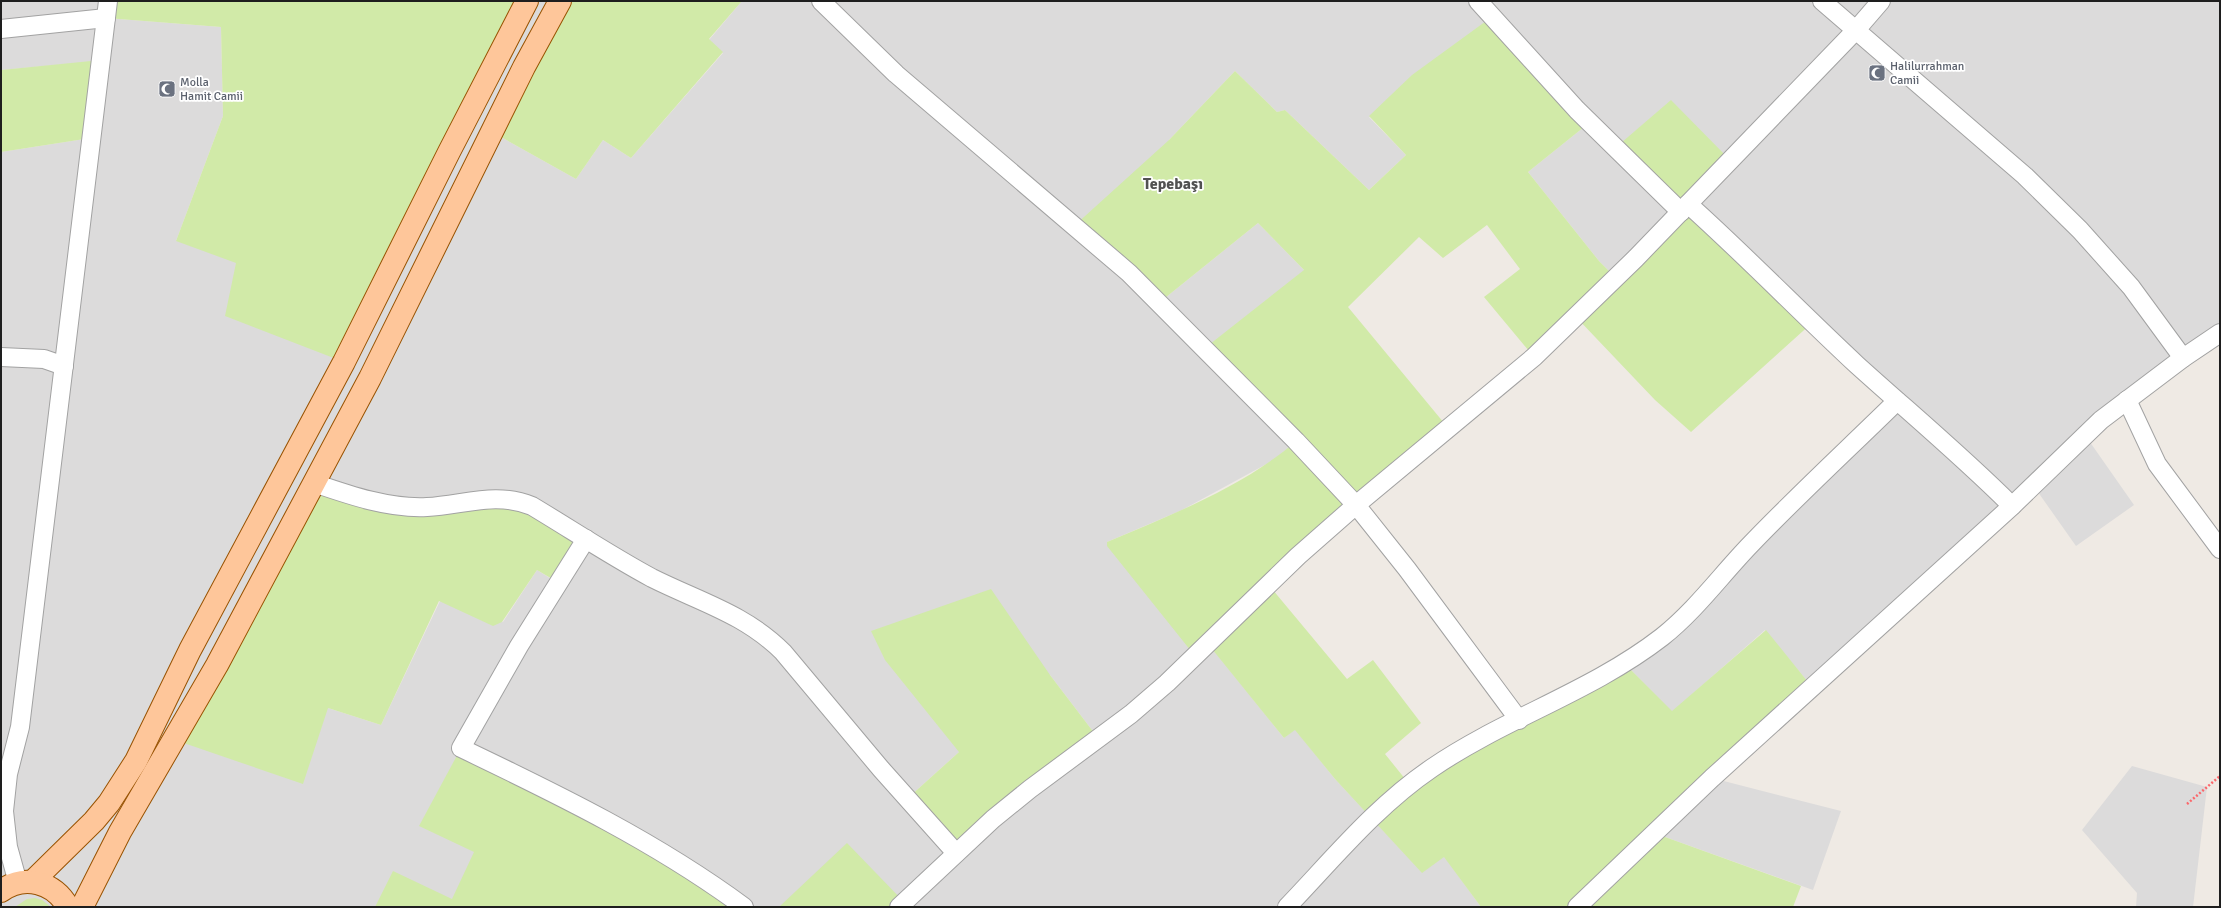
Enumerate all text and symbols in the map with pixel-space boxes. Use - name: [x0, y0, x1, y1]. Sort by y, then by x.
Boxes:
- place label: Halilurrahman Camii: [1890, 59, 1964, 88]
- mosque icon: Halilurrahman Camii: [1867, 63, 1887, 83]
- place label: Molla Hamit Camii: [180, 75, 243, 104]
- mosque icon: Molla Hamit Camii: [157, 79, 177, 99]
- district label: Tepebaşı: [1143, 174, 1203, 194]

